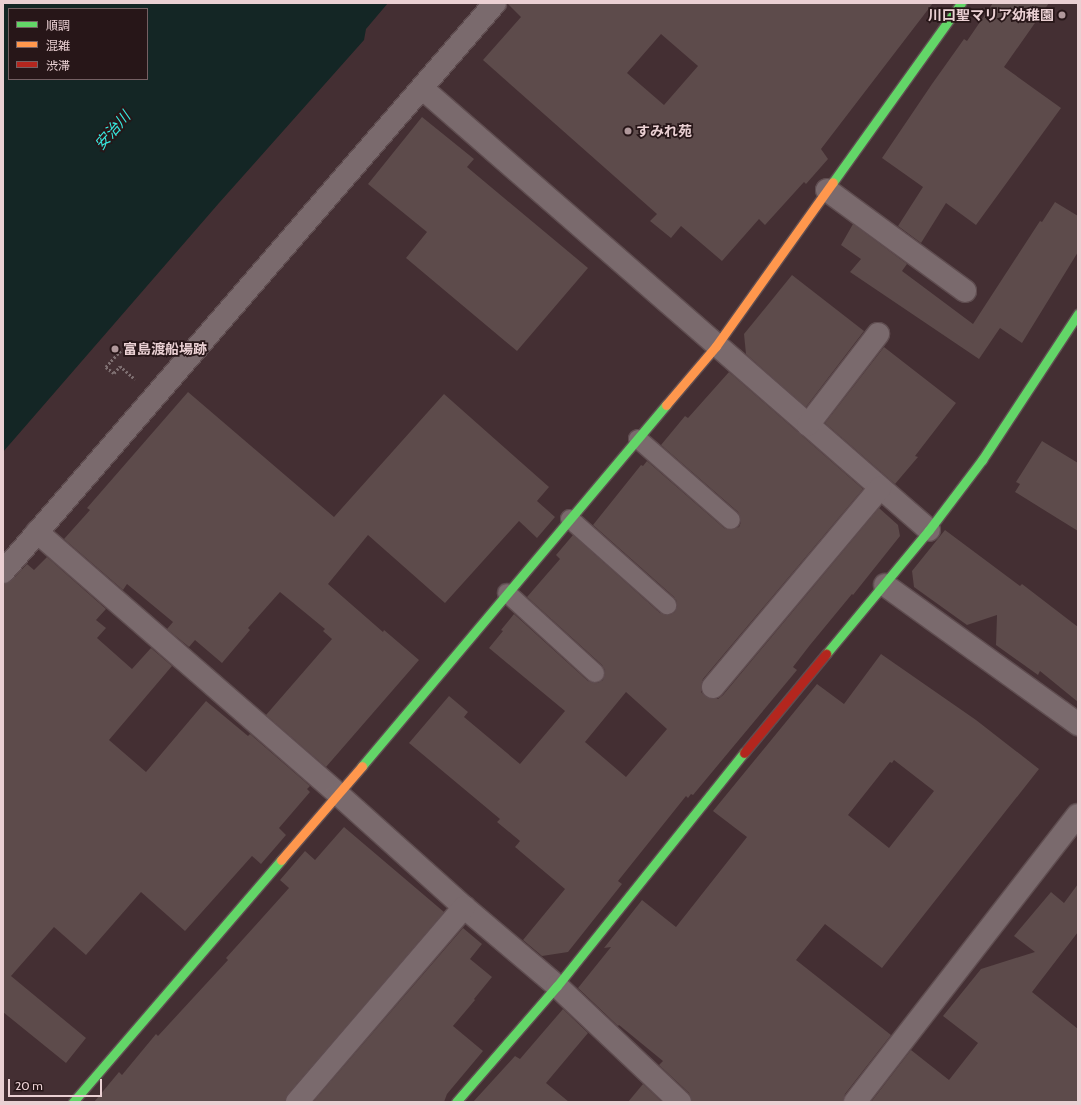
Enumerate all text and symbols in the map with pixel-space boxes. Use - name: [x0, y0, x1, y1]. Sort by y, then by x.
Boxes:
- place label: 川口聖マリア幼稚園: [928, 7, 1054, 23]
- legend: [8, 8, 148, 80]
- marker: 川口聖マリア幼稚園: [1057, 10, 1067, 20]
- text: 順調: [46, 18, 70, 33]
- text: 混雑: [46, 38, 70, 53]
- text: 渋滞: [46, 58, 70, 73]
- water label: 安治川: [91, 108, 135, 154]
- place label: すみれ苑: [636, 123, 692, 139]
- marker: すみれ苑: [623, 126, 633, 136]
- place label: 富島渡船場跡: [123, 341, 207, 357]
- marker: 富島渡船場跡: [110, 344, 120, 354]
- scale bar: [10, 1071, 104, 1097]
- text: 20 m: [15, 1078, 43, 1093]

